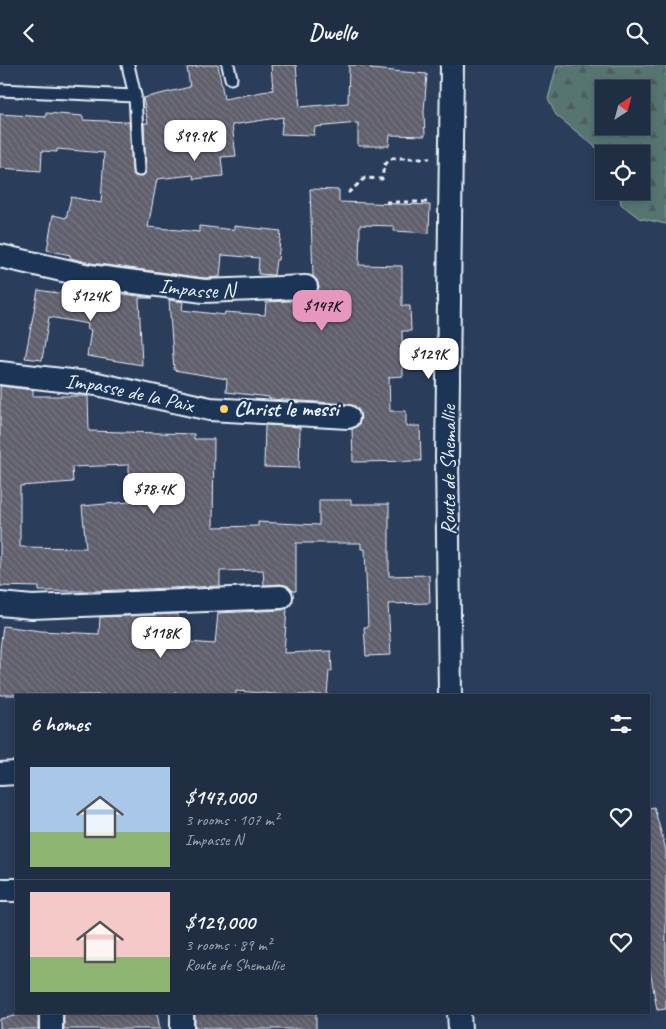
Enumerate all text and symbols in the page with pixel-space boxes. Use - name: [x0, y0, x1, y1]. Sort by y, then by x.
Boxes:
- icon: back: [15, 19, 43, 47]
- text: Dwello: [309, 19, 357, 47]
- icon: search: [623, 19, 651, 47]
- north arrow: [595, 80, 650, 135]
- map controls: [595, 80, 650, 200]
- pin: $99.9K: [154, 119, 236, 162]
- text: $99.9K: [175, 126, 215, 146]
- button: locate: [595, 145, 650, 200]
- street label: Impasse N: [157, 272, 239, 304]
- pin: $124K: [56, 279, 126, 322]
- text: $124K: [73, 286, 109, 306]
- pin: $147K: [287, 289, 357, 332]
- text: $147K: [304, 296, 340, 316]
- pin: $129K: [394, 337, 464, 380]
- text: $129K: [411, 344, 447, 364]
- street label: Impasse de la Paix: [64, 368, 198, 418]
- place label: Christ le messi: [234, 396, 342, 422]
- marker: Christ le messi: [218, 403, 230, 415]
- street label: Route de Shemallie: [435, 404, 461, 535]
- pin: $78.4K: [113, 473, 195, 515]
- text: $78.4K: [134, 479, 174, 499]
- pin: $118K: [126, 617, 196, 659]
- text: $118K: [143, 623, 179, 643]
- icon: filters: [607, 710, 635, 738]
- text: 6 homes: [30, 711, 90, 737]
- text: $147,000: [185, 784, 255, 810]
- icon: home: [70, 787, 130, 847]
- icon: heart: [607, 803, 635, 831]
- text: 3 rooms · 107 m²: [185, 810, 279, 830]
- text: Impasse N: [185, 830, 243, 850]
- text: $129,000: [185, 909, 255, 935]
- icon: home: [70, 912, 130, 972]
- icon: heart: [607, 928, 635, 956]
- text: 3 rooms · 89 m²: [185, 935, 271, 955]
- text: Route de Shemallie: [185, 955, 284, 975]

